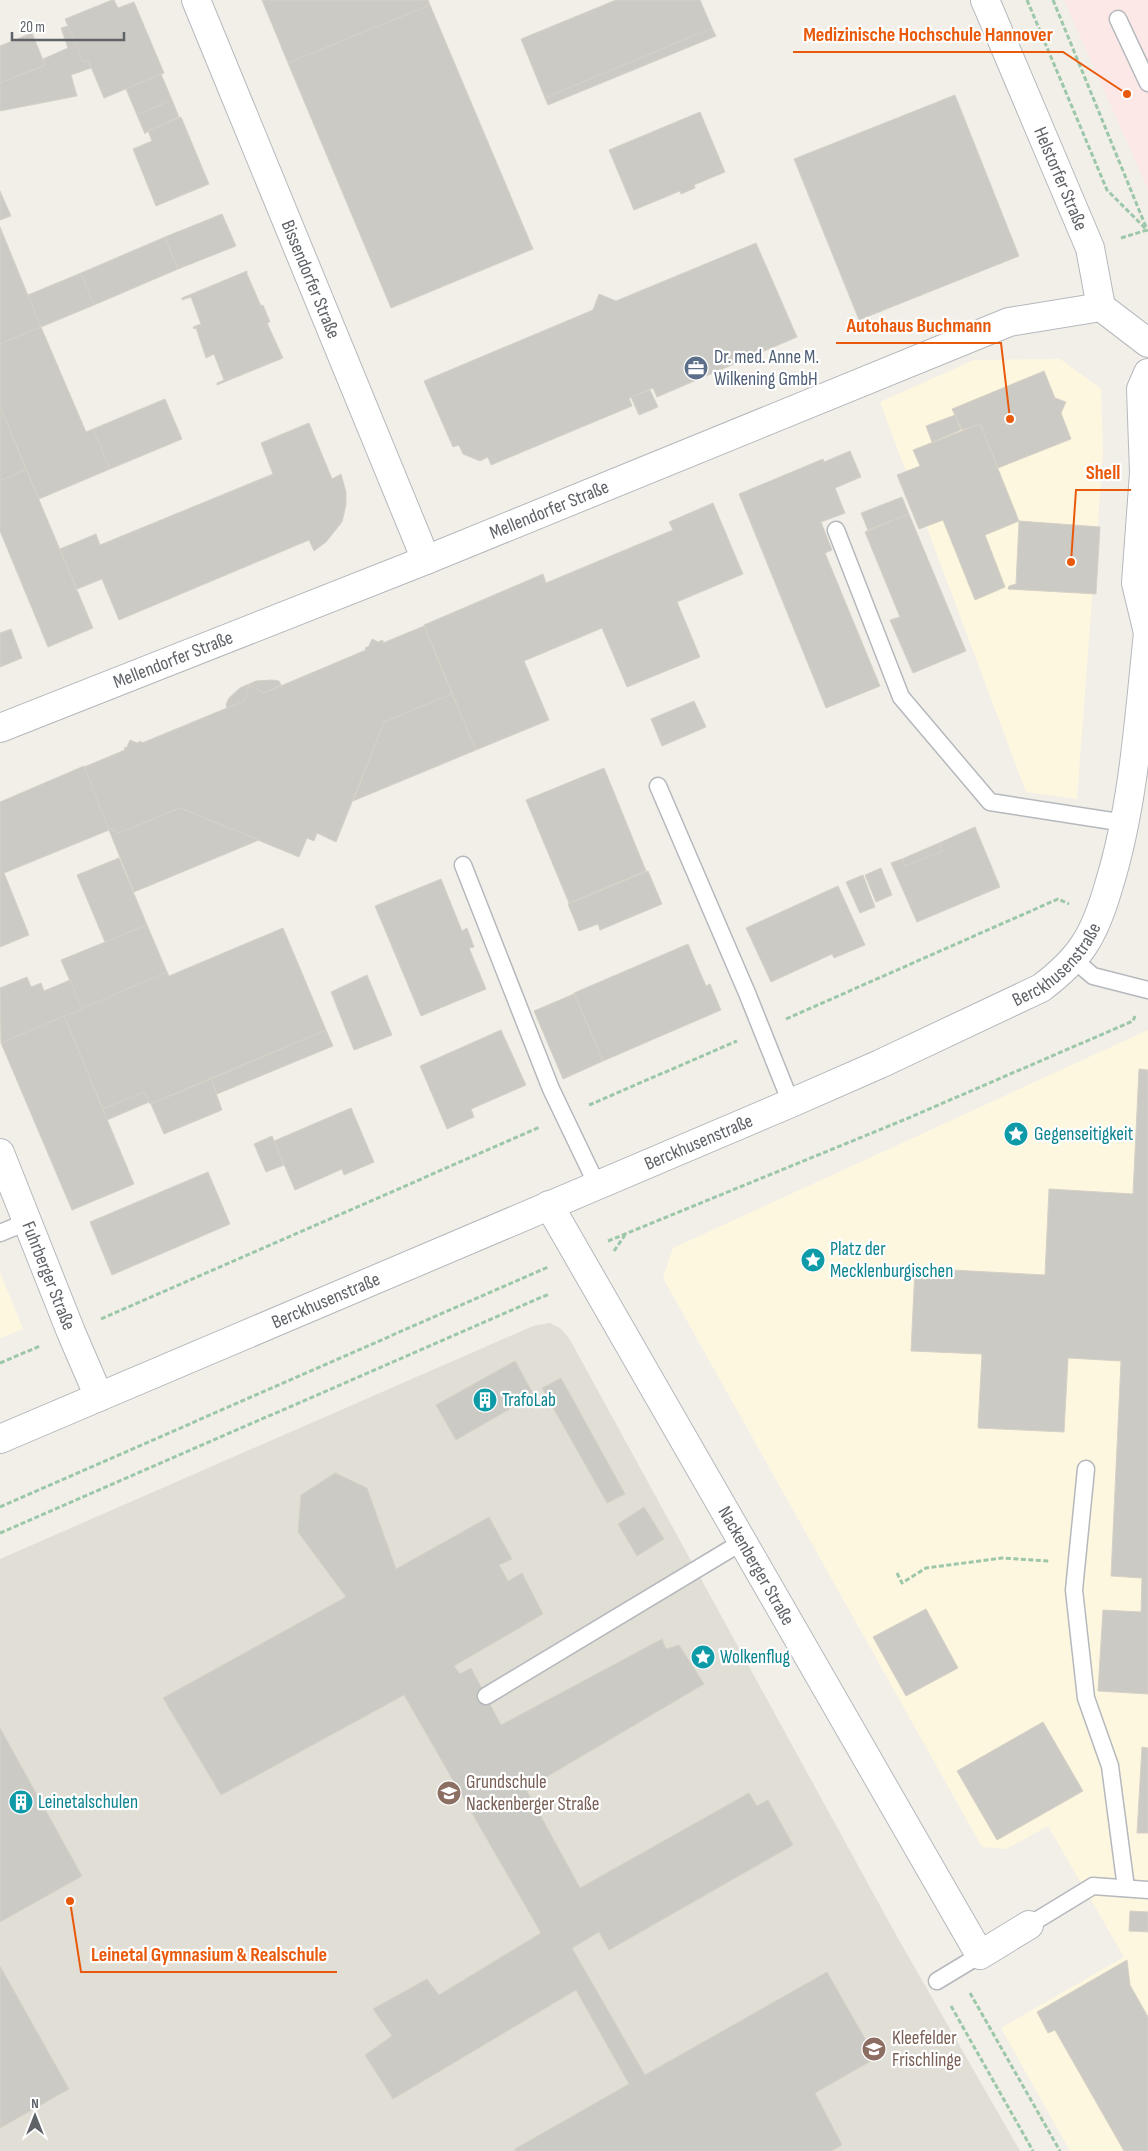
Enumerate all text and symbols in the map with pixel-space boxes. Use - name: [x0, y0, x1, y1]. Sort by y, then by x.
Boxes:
- scale bar: [12, 10, 125, 42]
- callout: Medizinische Hochschule Hannover: [793, 17, 1063, 52]
- text: 20 m: [20, 18, 45, 37]
- text: Medizinische Hochschule Hannover: [803, 23, 1053, 47]
- street label: Helstorfer Straße: [1029, 123, 1093, 234]
- street label: Bissendorfer Straße: [276, 217, 345, 342]
- callout: Autohaus Buchmann: [836, 308, 1001, 343]
- text: Autohaus Buchmann: [846, 314, 991, 338]
- place label: Dr. med. Anne M. Wilkening GmbH: [714, 346, 819, 391]
- office icon: Dr. med. Anne M. Wilkening GmbH: [683, 355, 709, 381]
- callout: Shell: [1076, 455, 1131, 490]
- text: Shell: [1086, 461, 1120, 485]
- street label: Mellendorfer Straße: [486, 475, 612, 544]
- street label: Mellendorfer Straße: [110, 626, 236, 694]
- street label: Berckhusenstraße: [1009, 919, 1106, 1011]
- street label: Berckhusenstraße: [641, 1109, 756, 1175]
- place icon: Gegenseitigkeit: [1003, 1121, 1029, 1147]
- place label: Gegenseitigkeit: [1034, 1123, 1133, 1146]
- street label: Fuhrberger Straße: [17, 1218, 81, 1333]
- place label: Platz der Mecklenburgischen: [830, 1238, 953, 1283]
- place icon: Platz der Mecklenburgischen: [800, 1247, 826, 1273]
- street label: Berckhusenstraße: [268, 1267, 384, 1334]
- building icon: TrafoLab: [472, 1387, 498, 1413]
- place label: TrafoLab: [502, 1389, 556, 1412]
- street label: Nackenberger Straße: [713, 1502, 800, 1629]
- place icon: Wolkenflug: [690, 1644, 716, 1670]
- place label: Wolkenflug: [720, 1646, 790, 1669]
- place label: Grundschule Nackenberger Straße: [466, 1771, 599, 1816]
- school or university icon: Grundschule Nackenberger Straße: [436, 1780, 462, 1806]
- building icon: Leinetalschulen: [8, 1789, 34, 1815]
- place label: Leinetalschulen: [38, 1791, 138, 1814]
- callout: Leinetal Gymnasium & Realschule: [81, 1937, 337, 1972]
- text: Leinetal Gymnasium & Realschule: [91, 1943, 327, 1967]
- place label: Kleefelder Frischlinge: [892, 2027, 961, 2072]
- school or university icon: Kleefelder Frischlinge: [861, 2036, 887, 2062]
- north arrow: [10, 2091, 60, 2141]
- text: N: [31, 2095, 39, 2112]

